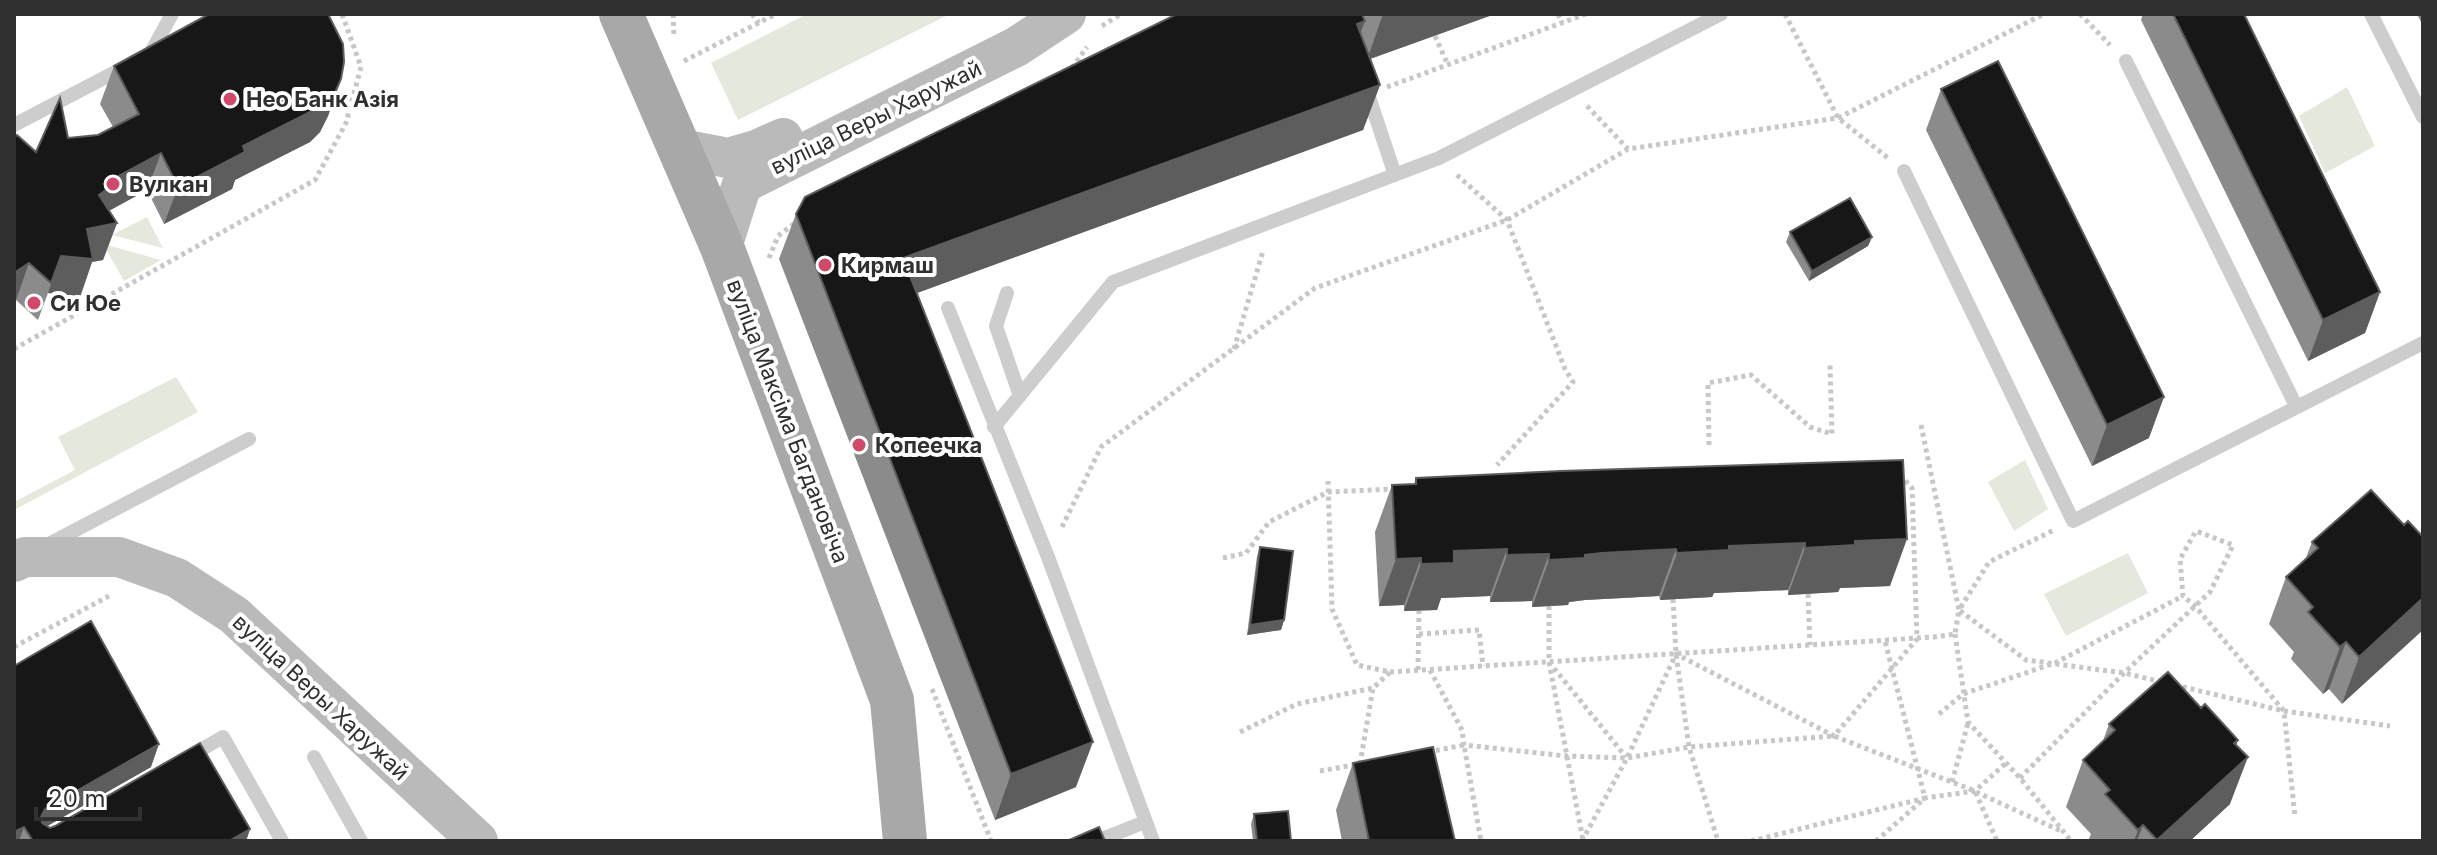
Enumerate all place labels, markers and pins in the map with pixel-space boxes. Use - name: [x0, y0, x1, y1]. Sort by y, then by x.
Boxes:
- place label: Нео Банк Азія: [246, 86, 399, 112]
- marker: Нео Банк Азія: [221, 90, 239, 108]
- place label: Вулкан: [129, 171, 208, 197]
- marker: Вулкан: [104, 175, 122, 193]
- place label: Кирмаш: [841, 252, 934, 278]
- marker: Кирмаш: [816, 256, 834, 274]
- place label: Cи Юе: [50, 290, 121, 316]
- marker: Cи Юе: [25, 294, 43, 312]
- place label: Копеечка: [875, 432, 982, 458]
- marker: Копеечка: [850, 436, 868, 454]

